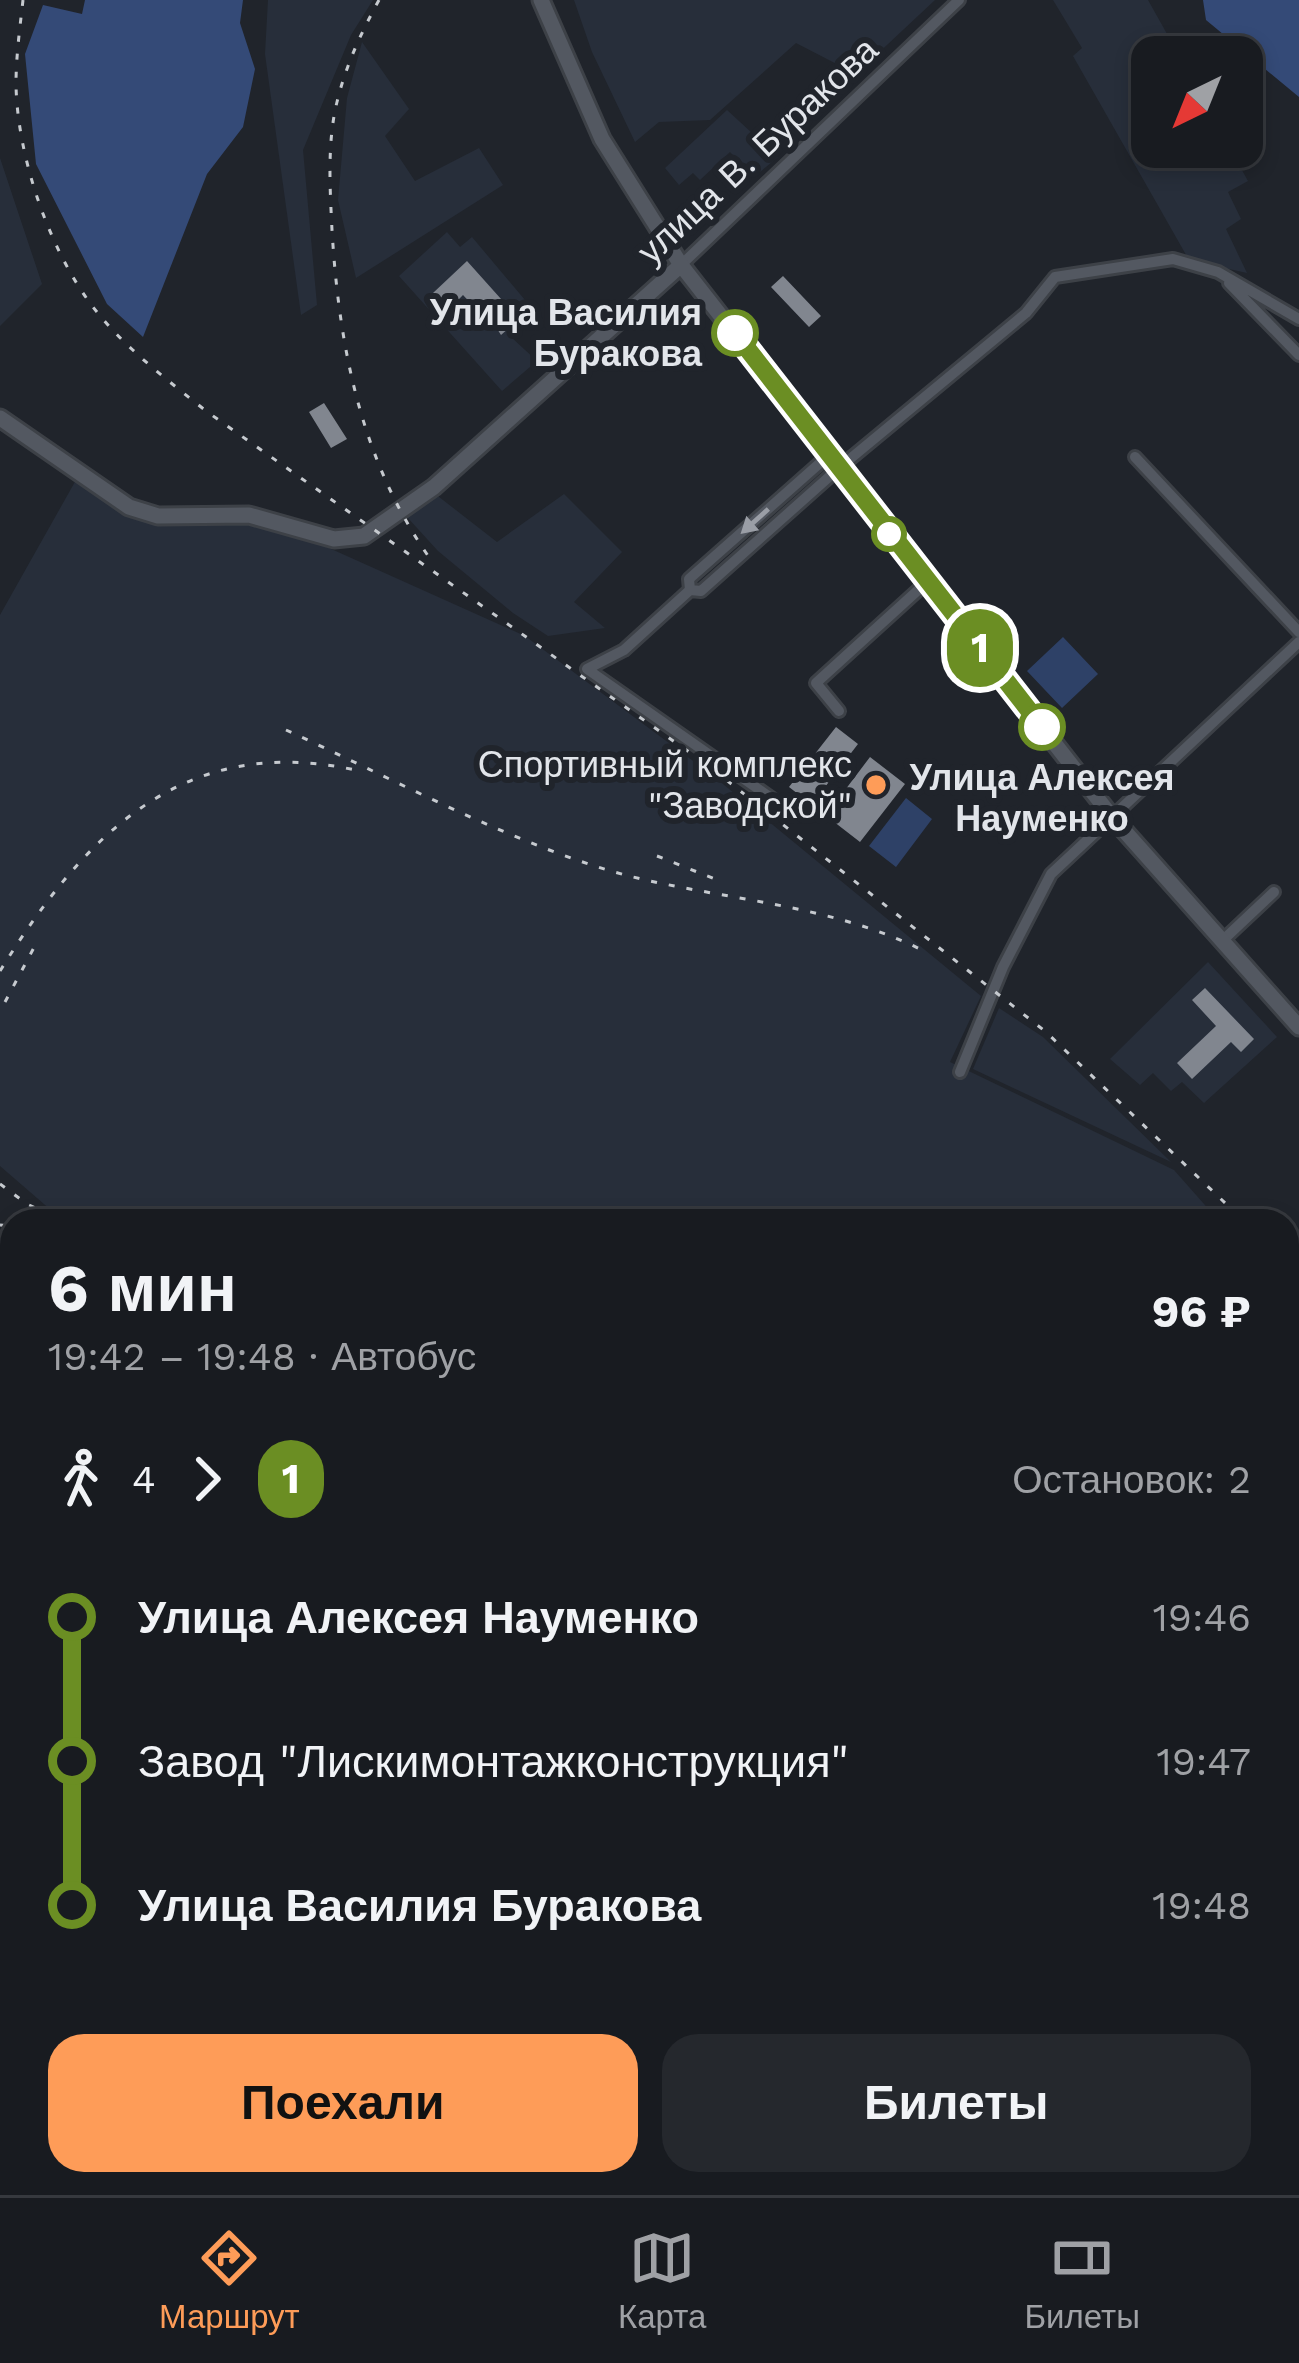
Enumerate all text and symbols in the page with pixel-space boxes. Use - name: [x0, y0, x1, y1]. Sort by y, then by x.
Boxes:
- street label: улица В. Буракова: [629, 28, 887, 273]
- north arrow: [1131, 36, 1263, 168]
- map controls: [1131, 36, 1263, 168]
- place label: Улица Василия Буракова: [430, 292, 703, 375]
- marker: Улица Василия Буракова: [713, 311, 757, 355]
- one-way arrow: [740, 507, 770, 534]
- unlabelled marker: [873, 518, 905, 550]
- line badge: 1: [941, 609, 1019, 687]
- text: 1: [971, 623, 989, 672]
- marker: Улица Алексея Науменко: [1020, 705, 1064, 749]
- place label: Спортивный комплекс "Заводской": [478, 744, 852, 827]
- place label: Улица Алексея Науменко: [909, 757, 1175, 840]
- marker: Спортивный комплекс "Заводской": [863, 772, 889, 798]
- text: 6 мин: [48, 1250, 237, 1327]
- text: 96 ₽: [1152, 1285, 1251, 1338]
- text: 19:42 – 19:48 · Автобус: [48, 1334, 476, 1379]
- icon: walk: [48, 1446, 114, 1512]
- icon: forward: [174, 1446, 240, 1512]
- text: 1: [282, 1454, 300, 1503]
- text: 4: [132, 1457, 156, 1502]
- text: Остановок: 2: [1012, 1457, 1251, 1502]
- text: Улица Алексея Науменко: [138, 1591, 699, 1644]
- text: 19:46: [1153, 1595, 1251, 1640]
- text: Завод "Лискимонтажконструкция": [138, 1735, 849, 1788]
- text: 19:47: [1156, 1739, 1251, 1784]
- text: Улица Василия Буракова: [138, 1879, 701, 1932]
- text: 19:48: [1152, 1883, 1251, 1928]
- button: Поехали: [48, 2034, 638, 2172]
- button: Билеты: [662, 2034, 1251, 2172]
- tab: Маршрут: [159, 2225, 300, 2336]
- tab: Карта: [618, 2225, 706, 2336]
- tab: Билеты: [1024, 2225, 1140, 2336]

